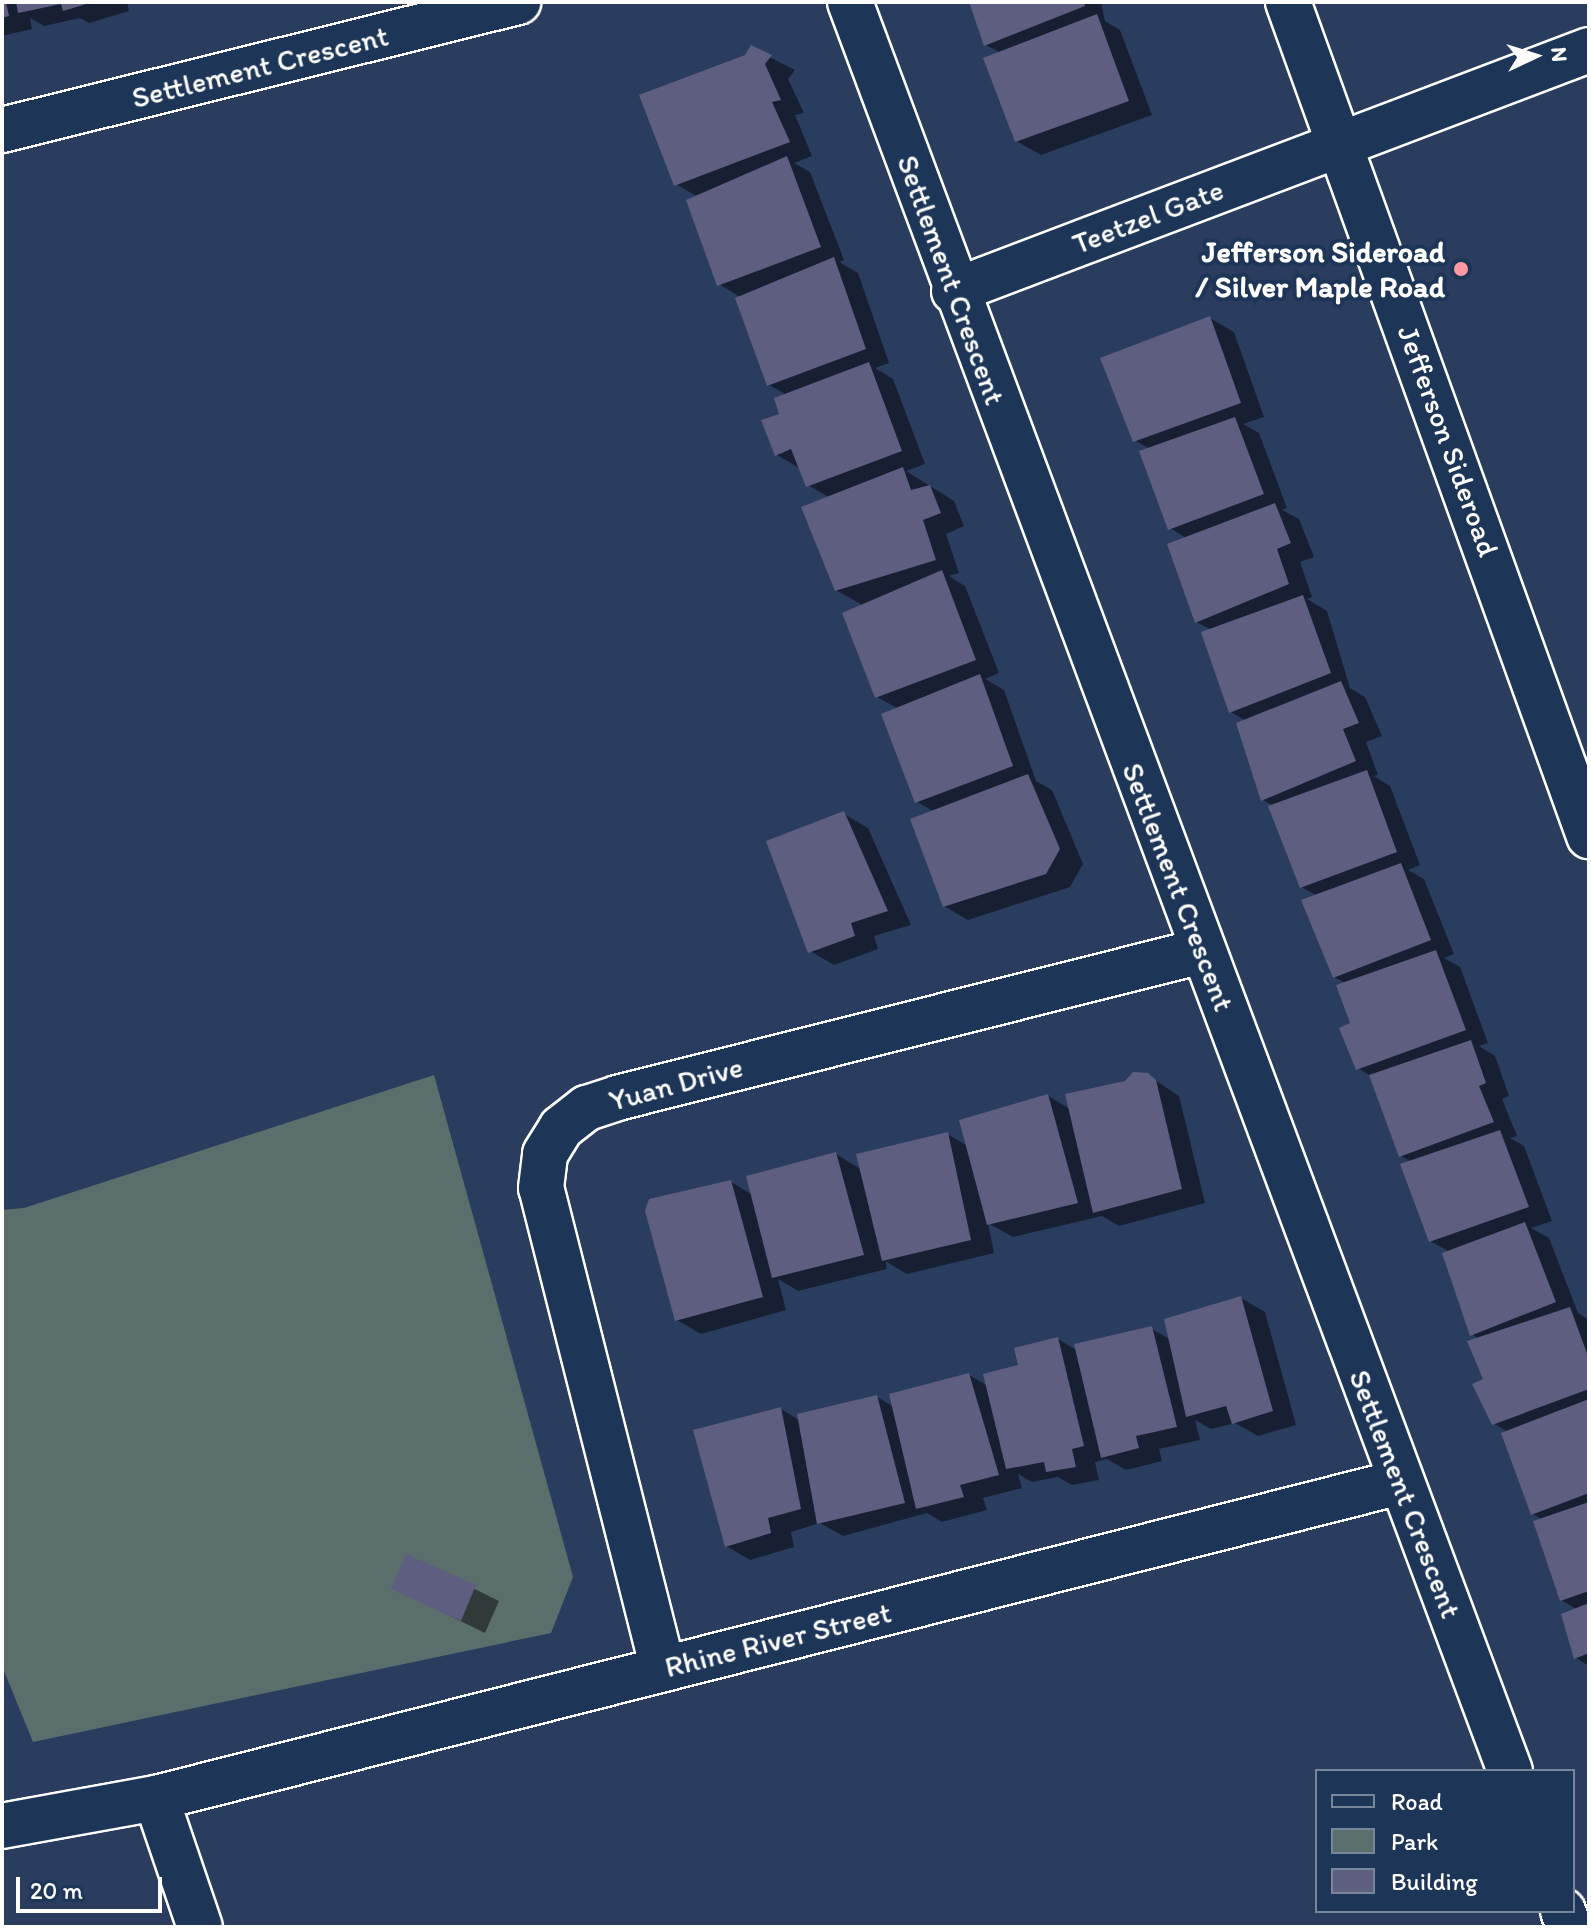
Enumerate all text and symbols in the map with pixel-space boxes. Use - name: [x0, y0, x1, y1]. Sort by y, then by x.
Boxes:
- north arrow: [1495, 16, 1575, 96]
- street label: Settlement Crescent: [128, 18, 392, 116]
- text: N: [1545, 46, 1573, 63]
- street label: Settlement Crescent: [889, 150, 1013, 410]
- street label: Teetzel Gate: [1067, 172, 1229, 262]
- place label: Jefferson Sideroad / Silver Maple Road: [1197, 234, 1445, 304]
- marker: Jefferson Sideroad / Silver Maple Road: [1452, 260, 1470, 278]
- street label: Jefferson Sideroad: [1389, 321, 1507, 561]
- street label: Settlement Crescent: [1114, 757, 1242, 1017]
- street label: Yuan Drive: [604, 1049, 748, 1119]
- street label: Settlement Crescent: [1341, 1364, 1469, 1624]
- street label: Rhine River Street: [662, 1595, 894, 1685]
- legend: [1315, 1769, 1575, 1913]
- text: Road: [1391, 1787, 1443, 1816]
- text: Park: [1391, 1827, 1438, 1856]
- scale bar: [20, 1861, 166, 1911]
- text: Building: [1391, 1867, 1478, 1896]
- text: 20 m: [30, 1876, 83, 1905]

